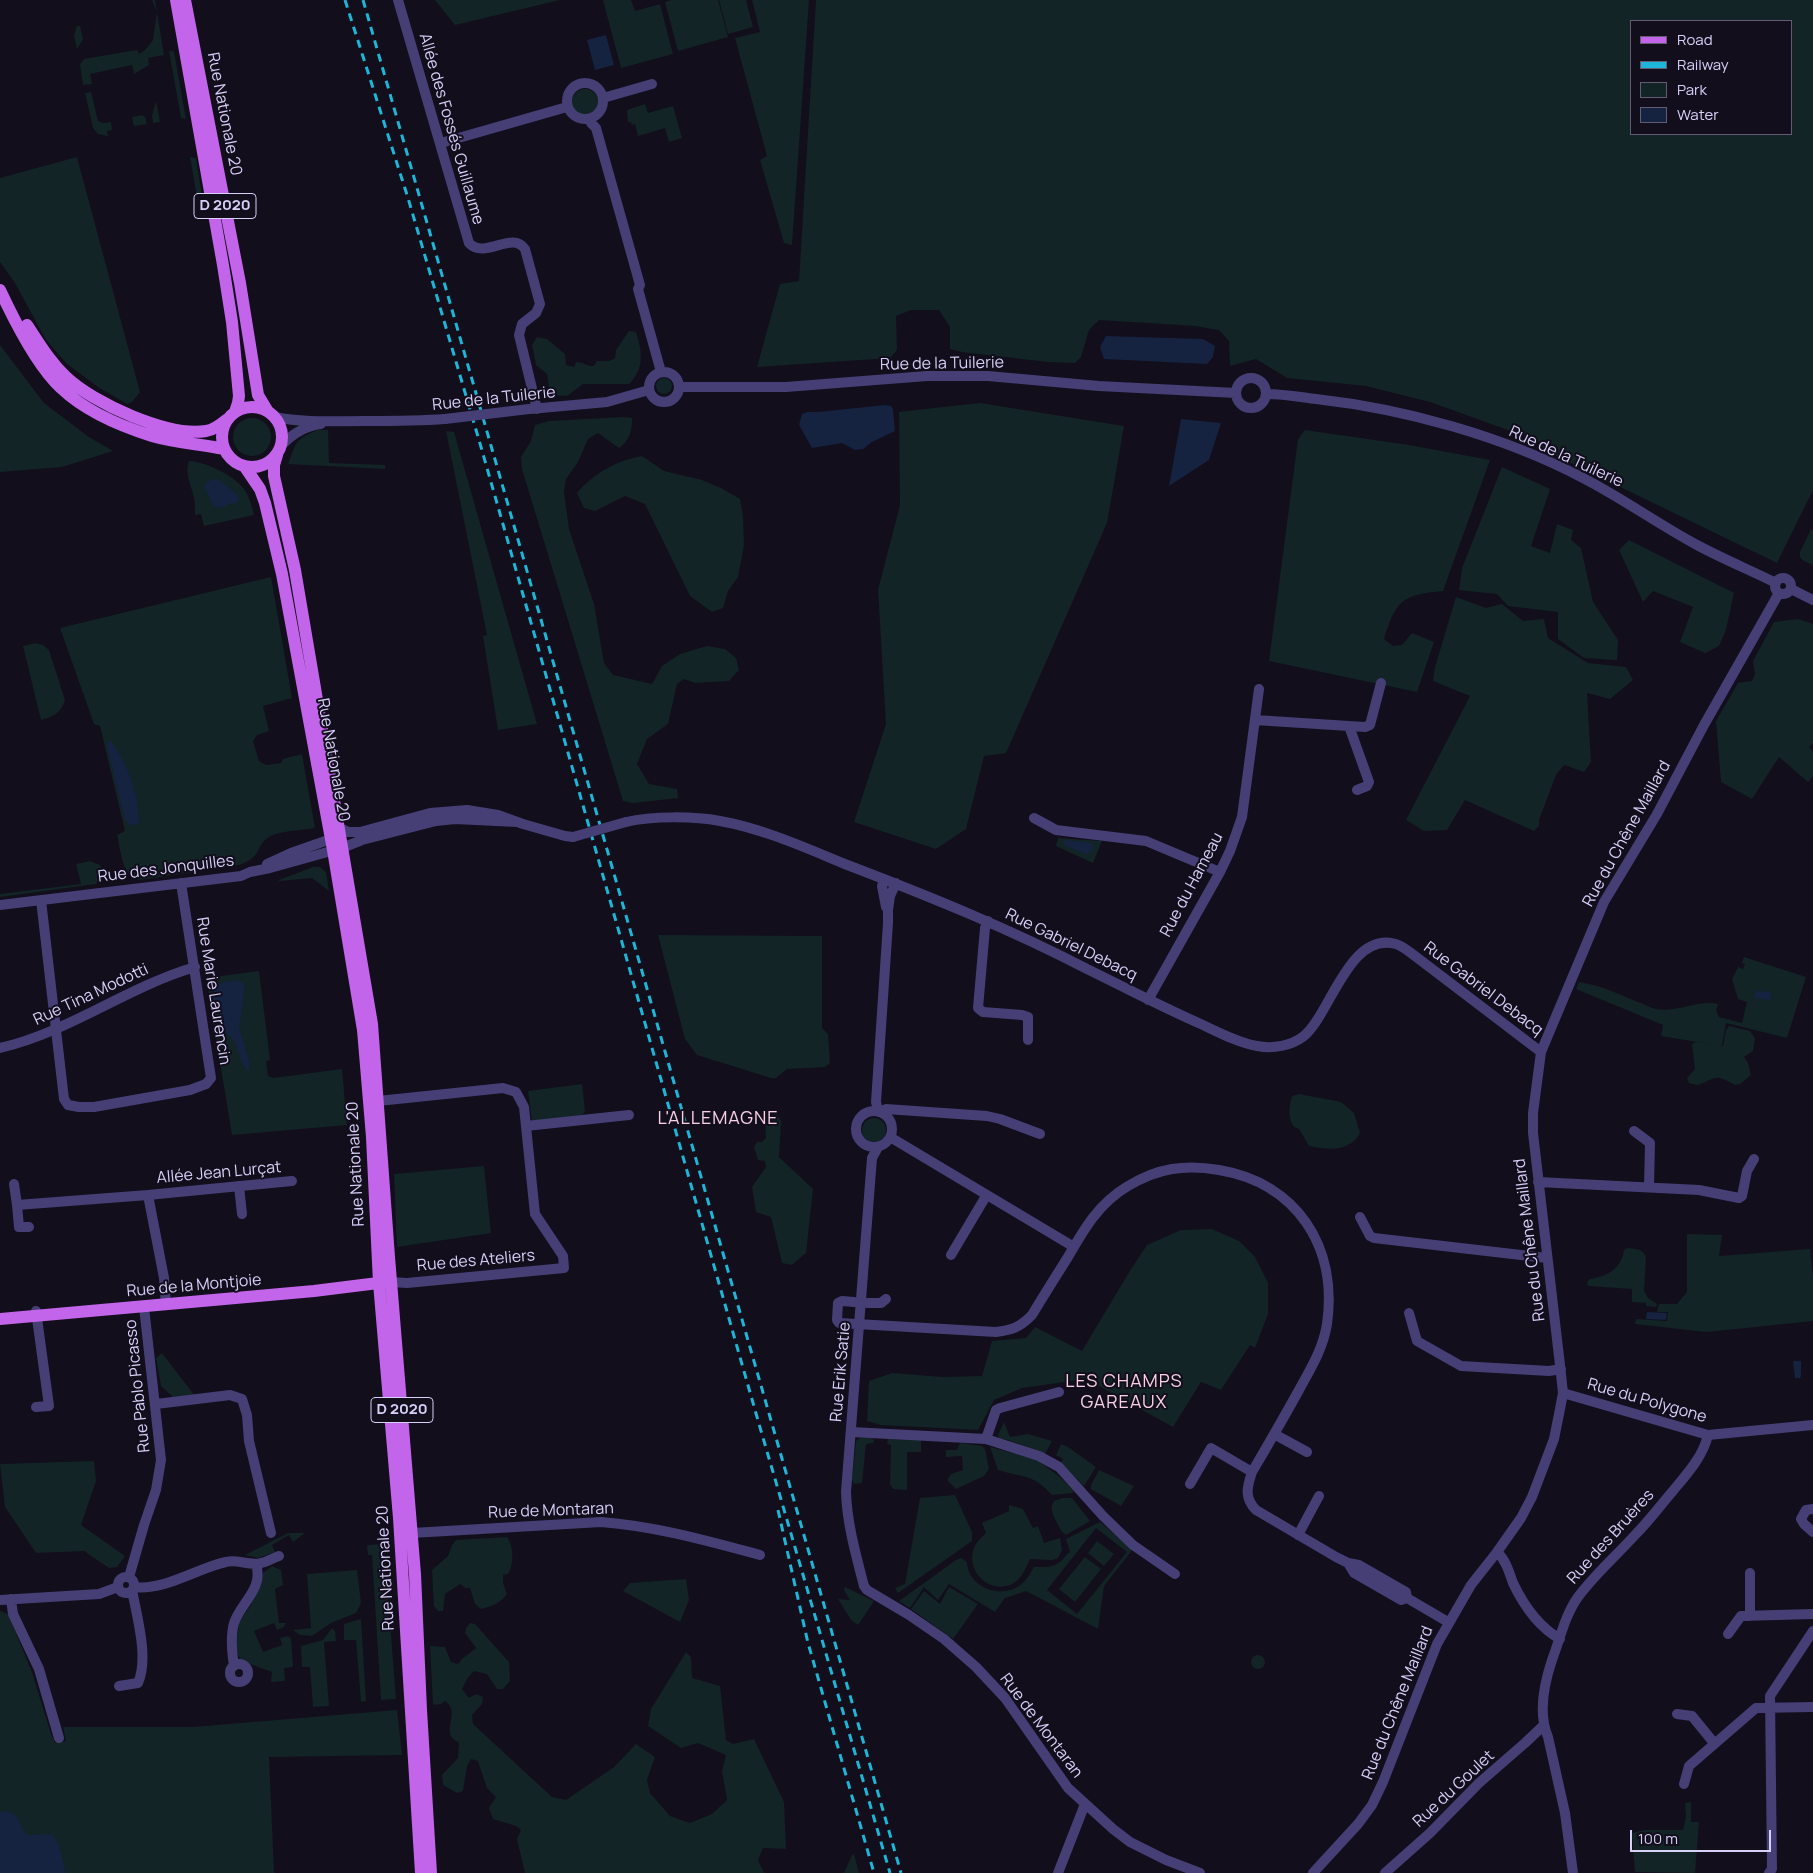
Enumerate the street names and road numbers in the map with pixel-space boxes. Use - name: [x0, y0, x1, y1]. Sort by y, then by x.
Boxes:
- street label: Allée des Fossés Guillaume: [414, 31, 488, 227]
- street label: Rue Nationale 20: [203, 51, 245, 177]
- road number: D 2020: [194, 194, 256, 218]
- street label: Rue de la Tuilerie: [880, 353, 1004, 375]
- street label: Rue de la Tuilerie: [431, 383, 557, 415]
- street label: Rue de la Tuilerie: [1506, 422, 1626, 492]
- street label: Rue Nationale 20: [313, 697, 353, 823]
- street label: Rue du Chêne Maillard: [1579, 758, 1675, 910]
- street label: Rue du Hameau: [1156, 830, 1228, 940]
- street label: Rue des Jonquilles: [97, 851, 235, 887]
- street label: Rue Gabriel Debacq: [1002, 905, 1140, 985]
- street label: Rue Marie Laurencin: [192, 916, 234, 1066]
- street label: Rue Gabriel Debacq: [1420, 938, 1546, 1040]
- street label: Rue Tina Modotti: [31, 960, 151, 1030]
- street label: Rue Nationale 20: [343, 1101, 369, 1227]
- street label: Rue du Chêne Maillard: [1510, 1157, 1550, 1323]
- street label: Allée Jean Lurçat: [156, 1158, 282, 1188]
- street label: Rue des Ateliers: [416, 1246, 536, 1276]
- street label: Rue de la Montjoie: [126, 1271, 262, 1301]
- street label: Rue Pablo Picasso: [121, 1319, 155, 1453]
- street label: Rue Erik Satie: [827, 1321, 855, 1423]
- street label: Rue du Polygone: [1585, 1375, 1709, 1427]
- road number: D 2020: [371, 1398, 433, 1422]
- street label: Rue des Bruères: [1564, 1486, 1658, 1588]
- street label: Rue de Montaran: [488, 1499, 614, 1523]
- street label: Rue Nationale 20: [373, 1505, 399, 1631]
- street label: Rue du Chêne Maillard: [1358, 1623, 1438, 1783]
- street label: Rue de Montaran: [996, 1670, 1086, 1782]
- street label: Rue du Goulet: [1409, 1746, 1499, 1832]

